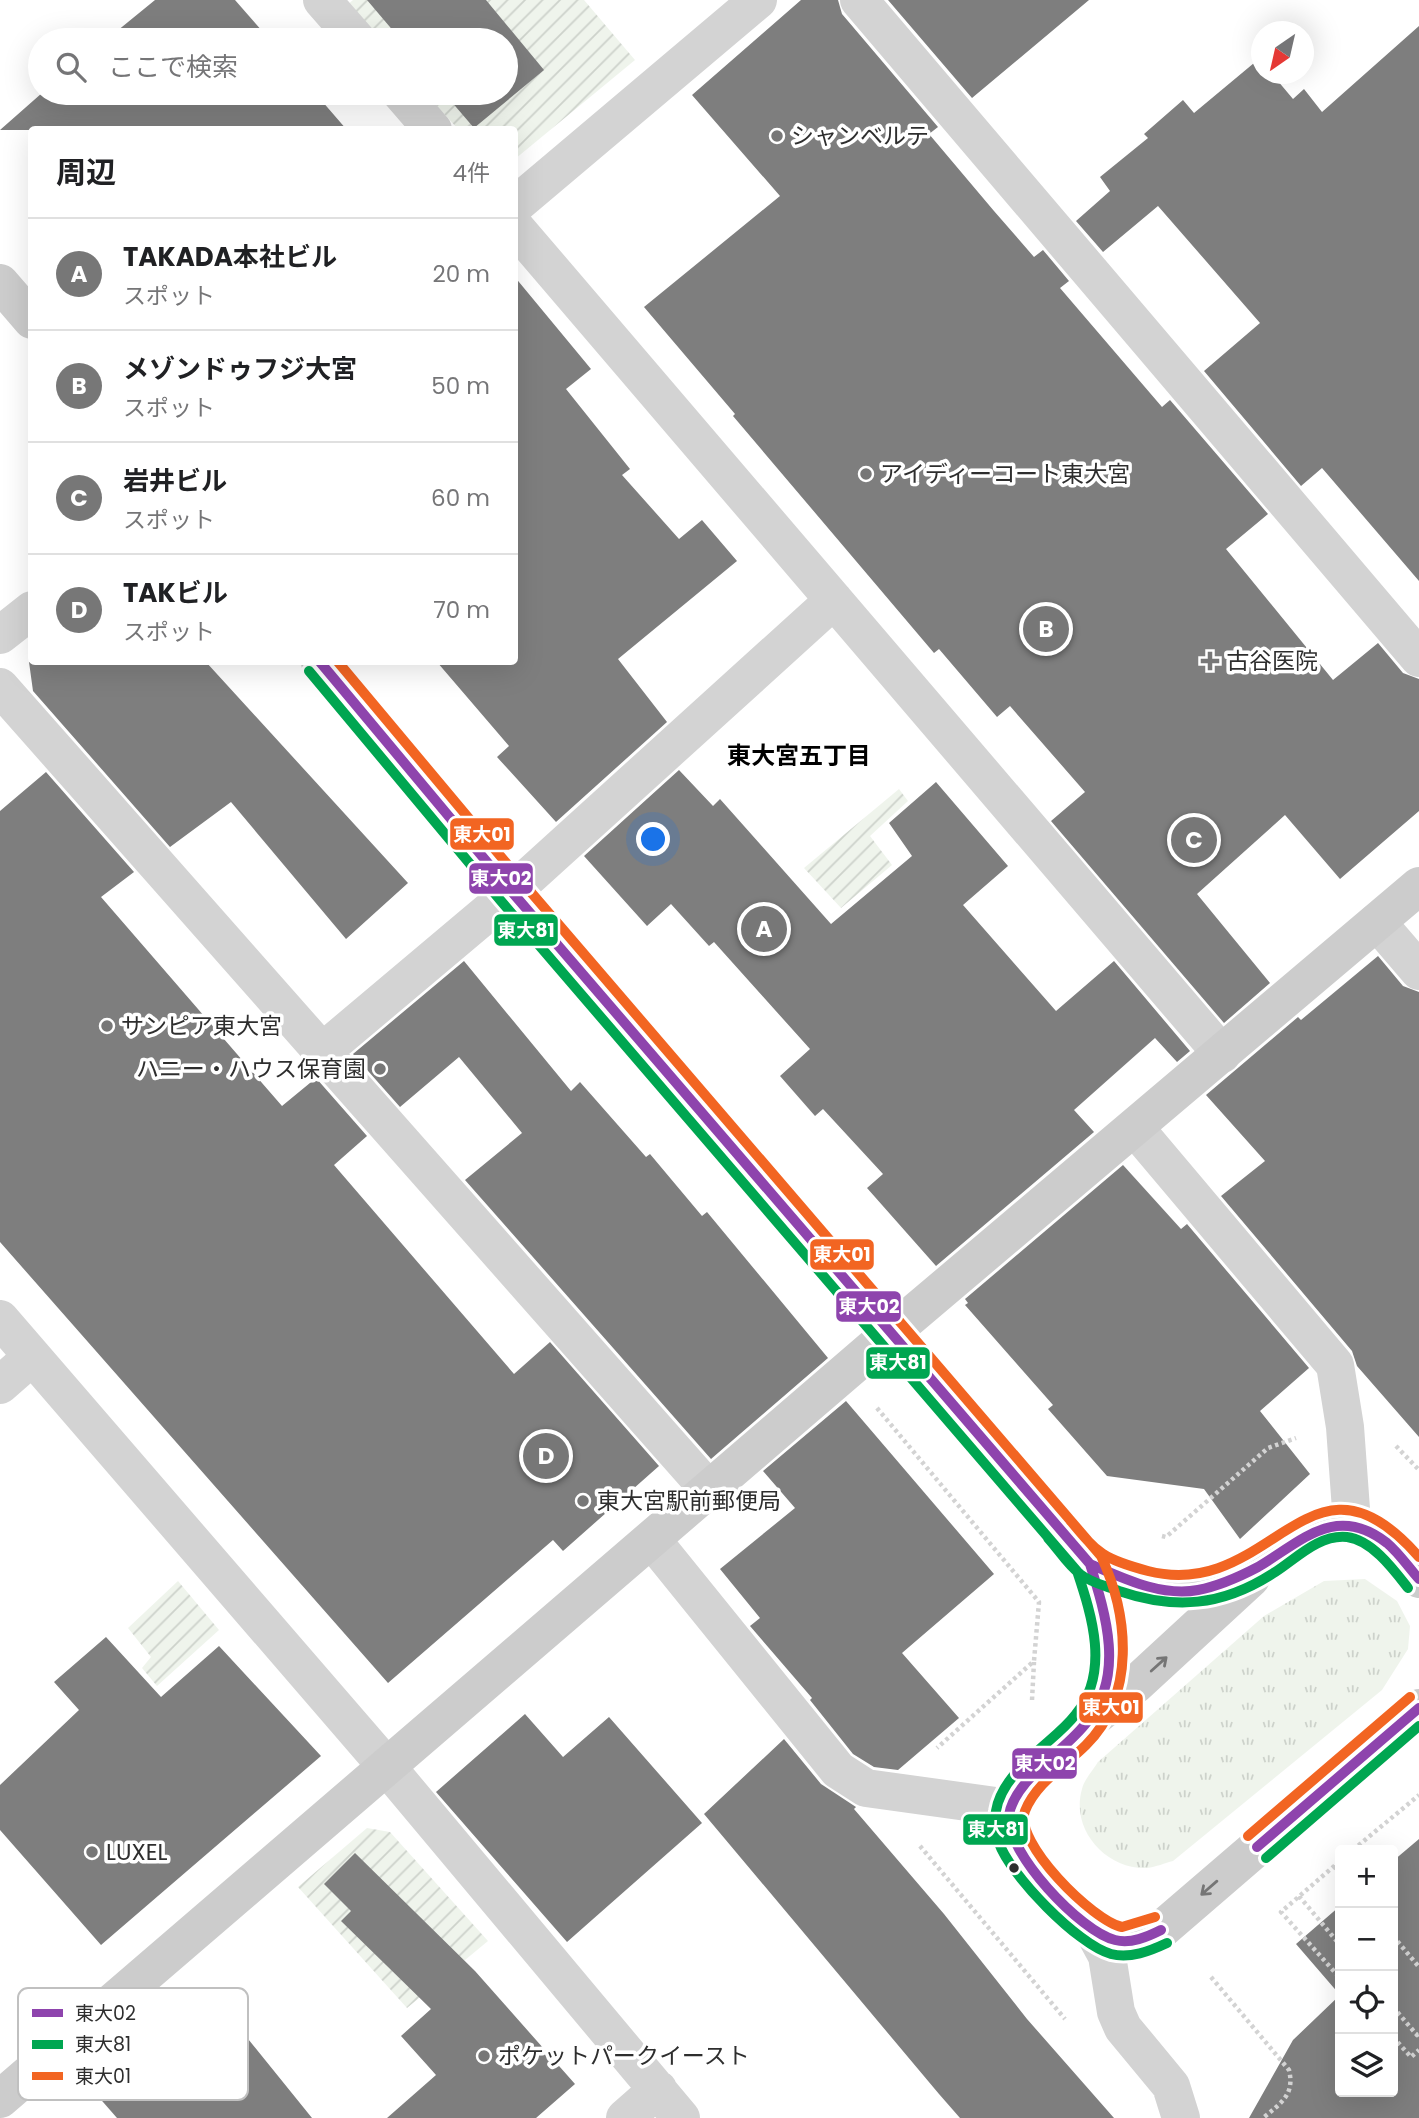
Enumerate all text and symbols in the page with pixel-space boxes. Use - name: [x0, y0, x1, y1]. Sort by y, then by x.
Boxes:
- north arrow: [1251, 21, 1314, 84]
- search box: [28, 28, 518, 105]
- icon: search: [52, 48, 90, 86]
- text: ここで検索: [108, 49, 238, 85]
- place label: シャンベルテ: [791, 120, 929, 152]
- marker: シャンベルテ: [769, 128, 785, 144]
- text: 周辺: [56, 151, 116, 194]
- text: 4件: [453, 157, 490, 189]
- text: TAKADA本社ビル: [123, 239, 337, 275]
- text: A: [71, 258, 87, 290]
- text: 20 m: [432, 258, 490, 290]
- text: スポット: [123, 280, 215, 312]
- text: メゾンドゥフジ大宮: [123, 351, 357, 387]
- text: B: [71, 370, 87, 402]
- text: 50 m: [431, 370, 490, 402]
- text: スポット: [123, 392, 215, 424]
- place label: アイディーコート東大宮: [880, 458, 1130, 490]
- text: 岩井ビル: [123, 463, 227, 499]
- marker: アイディーコート東大宮: [858, 466, 874, 482]
- text: C: [70, 482, 88, 514]
- text: 60 m: [431, 482, 490, 514]
- text: スポット: [123, 504, 215, 536]
- text: TAKビル: [123, 575, 228, 611]
- text: D: [71, 594, 87, 626]
- text: 70 m: [433, 594, 490, 626]
- pin: B: [1023, 603, 1069, 655]
- text: スポット: [123, 616, 215, 648]
- place label: 古谷医院: [1226, 645, 1318, 677]
- marker: 古谷医院: [1200, 651, 1220, 671]
- district label: 東大宮五丁目: [727, 739, 871, 772]
- pin: C: [1171, 814, 1217, 866]
- line badge: 東大01: [449, 817, 515, 851]
- text: 東大01: [453, 821, 511, 848]
- your location: [636, 822, 670, 856]
- line badge: 東大02: [468, 862, 534, 895]
- text: 東大02: [470, 865, 532, 892]
- pin: A: [741, 903, 787, 955]
- line badge: 東大81: [493, 913, 559, 947]
- text: 東大81: [497, 917, 555, 944]
- place label: サンピア東大宮: [121, 1010, 282, 1042]
- marker: サンピア東大宮: [99, 1018, 115, 1034]
- place label: ハニー・ハウス保育園: [136, 1053, 366, 1085]
- marker: ハニー・ハウス保育園: [372, 1061, 388, 1077]
- line badge: 東大01: [809, 1238, 875, 1271]
- text: 東大01: [813, 1241, 871, 1268]
- line badge: 東大02: [835, 1290, 902, 1323]
- text: 東大02: [838, 1293, 900, 1320]
- line badge: 東大81: [865, 1346, 931, 1380]
- text: 東大81: [869, 1349, 927, 1376]
- pin: D: [523, 1430, 569, 1482]
- place label: 東大宮駅前郵便局: [597, 1485, 781, 1517]
- marker: 東大宮駅前郵便局: [575, 1493, 591, 1509]
- one-way arrow: [1150, 1655, 1167, 1672]
- line badge: 東大01: [1078, 1691, 1144, 1724]
- text: 東大01: [1082, 1694, 1140, 1721]
- line badge: 東大02: [1011, 1747, 1078, 1780]
- text: 東大02: [1014, 1750, 1076, 1777]
- line badge: 東大81: [962, 1813, 1029, 1846]
- text: 東大81: [967, 1816, 1025, 1843]
- place label: LUXEL: [106, 1836, 168, 1868]
- marker: LUXEL: [84, 1844, 100, 1860]
- map controls: [1335, 1845, 1398, 2097]
- button: +: [1335, 1845, 1398, 1908]
- unlabelled marker: [1007, 1861, 1021, 1875]
- one-way arrow: [1200, 1880, 1218, 1896]
- button: −: [1335, 1908, 1398, 1971]
- button: locate: [1335, 1971, 1398, 2034]
- legend: [18, 1988, 248, 2100]
- text: 東大02: [75, 2000, 136, 2027]
- text: 東大81: [75, 2031, 131, 2058]
- button: layers: [1335, 2034, 1398, 2097]
- place label: ポケットパークイースト: [498, 2040, 750, 2072]
- marker: ポケットパークイースト: [476, 2048, 492, 2064]
- text: 東大01: [75, 2063, 131, 2090]

